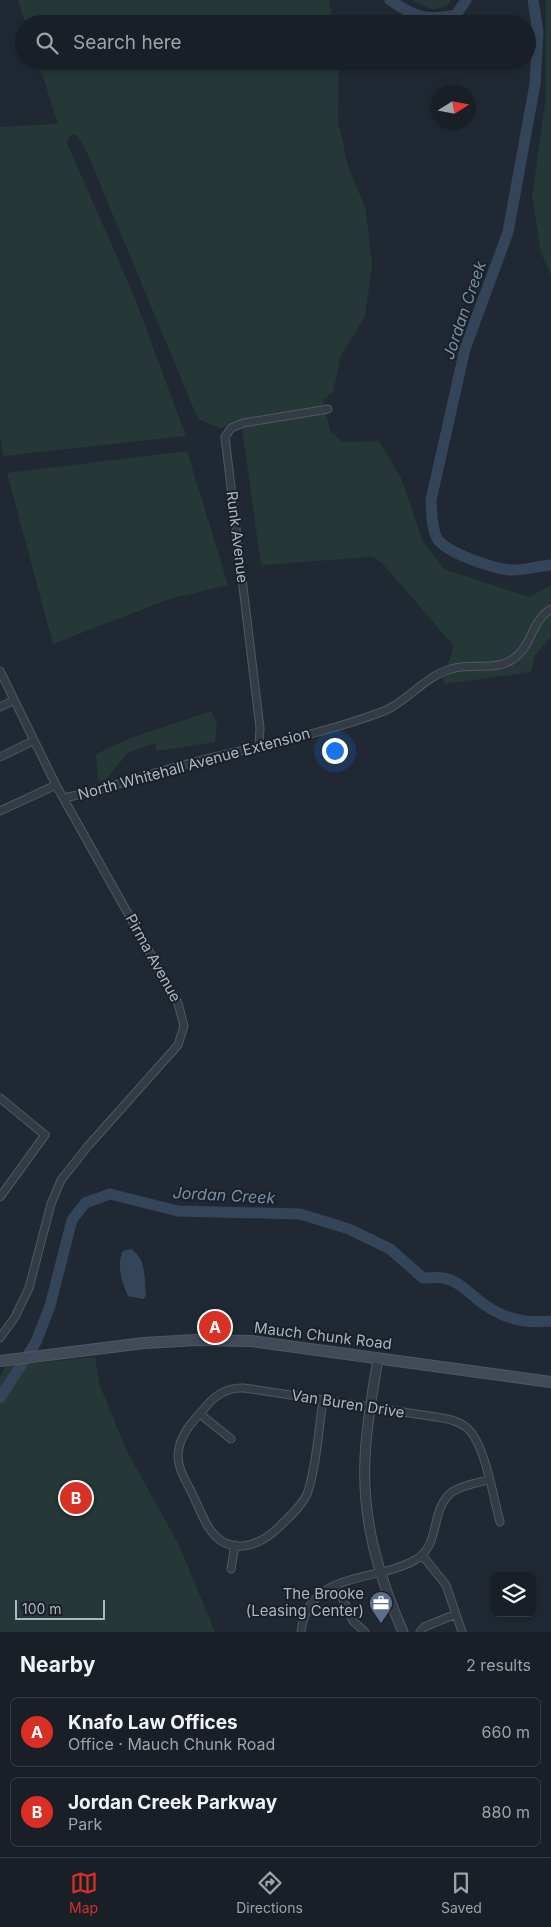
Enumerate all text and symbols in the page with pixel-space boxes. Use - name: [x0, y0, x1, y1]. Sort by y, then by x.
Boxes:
- search box: [15, 15, 536, 70]
- icon: search: [33, 29, 61, 57]
- text: Search here: [73, 31, 182, 54]
- north arrow: [431, 85, 476, 130]
- water label: Jordan Creek: [438, 258, 490, 362]
- street label: Runk Avenue: [222, 490, 253, 584]
- street label: North Whitehall Avenue Extension: [76, 723, 312, 804]
- your location: [322, 738, 348, 764]
- street label: Pirma Avenue: [121, 910, 185, 1005]
- water label: Jordan Creek: [172, 1182, 276, 1208]
- pin: A: [199, 1308, 231, 1346]
- street label: Mauch Chunk Road: [253, 1318, 393, 1353]
- street label: Van Buren Drive: [290, 1385, 406, 1422]
- pin: B: [60, 1479, 92, 1517]
- map controls: [491, 1572, 536, 1617]
- button: layers: [491, 1572, 536, 1617]
- place label: The Brooke (Leasing Center): [246, 1584, 364, 1620]
- office icon: The Brooke (Leasing Center): [368, 1590, 394, 1624]
- scale bar: [15, 1597, 105, 1620]
- text: 100 m: [22, 1600, 62, 1617]
- text: Nearby: [20, 1652, 95, 1677]
- text: 2 results: [466, 1655, 531, 1675]
- text: Knafo Law Offices: [68, 1711, 238, 1734]
- text: A: [31, 1722, 43, 1742]
- text: 660 m: [482, 1722, 530, 1742]
- text: Office · Mauch Chunk Road: [68, 1734, 275, 1754]
- text: Jordan Creek Parkway: [68, 1791, 277, 1814]
- text: B: [32, 1802, 42, 1822]
- text: 880 m: [482, 1802, 530, 1822]
- text: Park: [68, 1814, 102, 1834]
- tab: Map: [69, 1869, 98, 1916]
- tab: Directions: [236, 1869, 303, 1916]
- tab: Saved: [441, 1869, 482, 1916]

